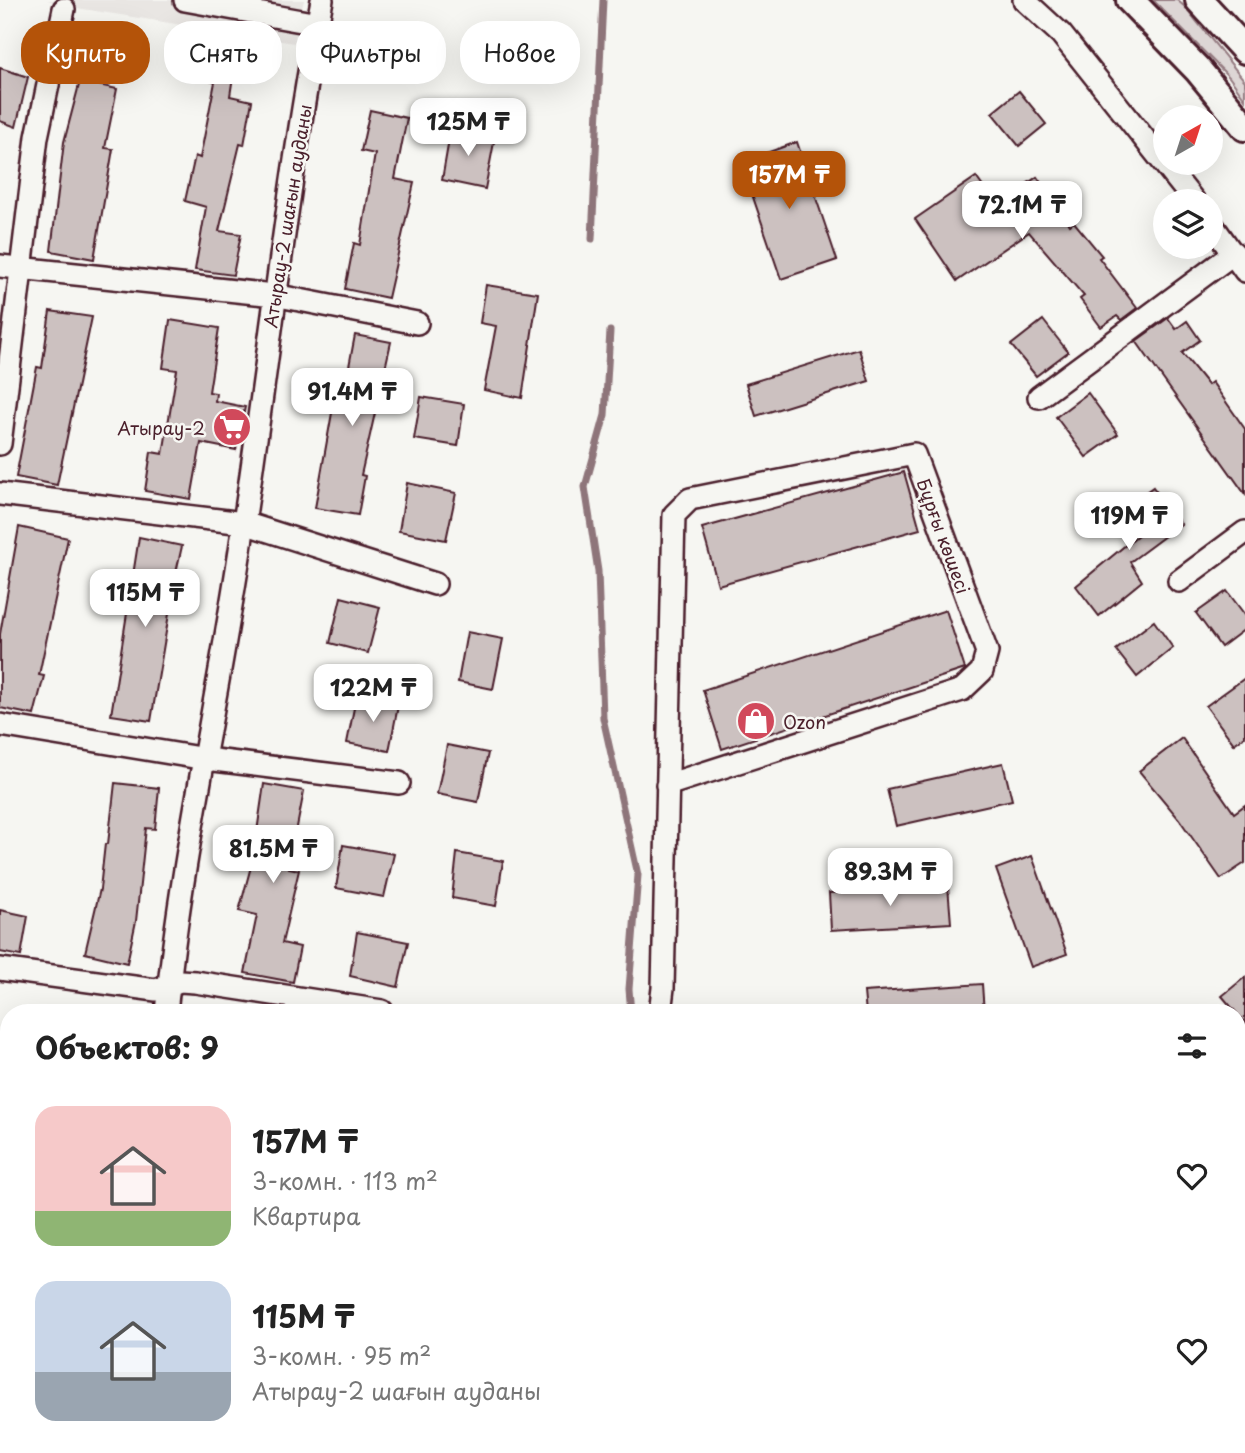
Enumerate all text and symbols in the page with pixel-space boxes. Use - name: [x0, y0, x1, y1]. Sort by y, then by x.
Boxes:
- chip: Купить: [21, 21, 150, 84]
- chip: Снять: [164, 21, 282, 84]
- chip: Фильтры: [296, 21, 446, 84]
- chip: Новое: [460, 21, 580, 84]
- pin: 125M ₸: [411, 99, 525, 158]
- street label: Атырау-2 шағын ауданы: [256, 102, 318, 330]
- text: 125M ₸: [426, 103, 510, 138]
- north arrow: [1153, 105, 1223, 175]
- map controls: [1153, 105, 1223, 259]
- pin: 157M ₸: [732, 152, 846, 211]
- text: 157M ₸: [748, 156, 830, 191]
- pin: 72.1M ₸: [957, 182, 1087, 241]
- text: 72.1M ₸: [978, 186, 1066, 221]
- button: layers: [1153, 189, 1223, 259]
- pin: 91.4M ₸: [287, 368, 417, 428]
- text: 91.4M ₸: [307, 373, 397, 408]
- supermarket icon: Атырау-2: [211, 406, 253, 448]
- place label: Атырау-2: [117, 414, 205, 441]
- street label: Бұрғы көшесі: [911, 475, 977, 597]
- pin: 119M ₸: [1072, 492, 1186, 552]
- text: 119M ₸: [1090, 497, 1168, 532]
- pin: 115M ₸: [88, 570, 202, 629]
- text: 115M ₸: [106, 574, 184, 609]
- pin: 122M ₸: [316, 664, 430, 724]
- text: 122M ₸: [330, 669, 416, 704]
- shop icon: Ozon: [735, 700, 777, 742]
- place label: Ozon: [783, 708, 826, 735]
- pin: 81.5M ₸: [208, 826, 338, 885]
- text: 81.5M ₸: [229, 830, 317, 865]
- pin: 89.3M ₸: [825, 848, 955, 908]
- text: 89.3M ₸: [844, 853, 936, 888]
- text: Объектов: 9: [35, 1024, 219, 1069]
- icon: filters: [1173, 1027, 1211, 1065]
- text: 157M ₸: [252, 1118, 358, 1163]
- icon: home: [91, 1134, 175, 1218]
- icon: heart: [1173, 1157, 1211, 1195]
- text: 3-комн. · 113 m²: [252, 1163, 438, 1198]
- text: Квартира: [252, 1198, 360, 1233]
- text: 115M ₸: [252, 1293, 354, 1338]
- icon: home: [91, 1309, 175, 1393]
- icon: heart: [1173, 1332, 1211, 1370]
- text: 3-комн. · 95 m²: [252, 1338, 431, 1373]
- text: Атырау-2 шағын ауданы: [252, 1373, 541, 1408]

